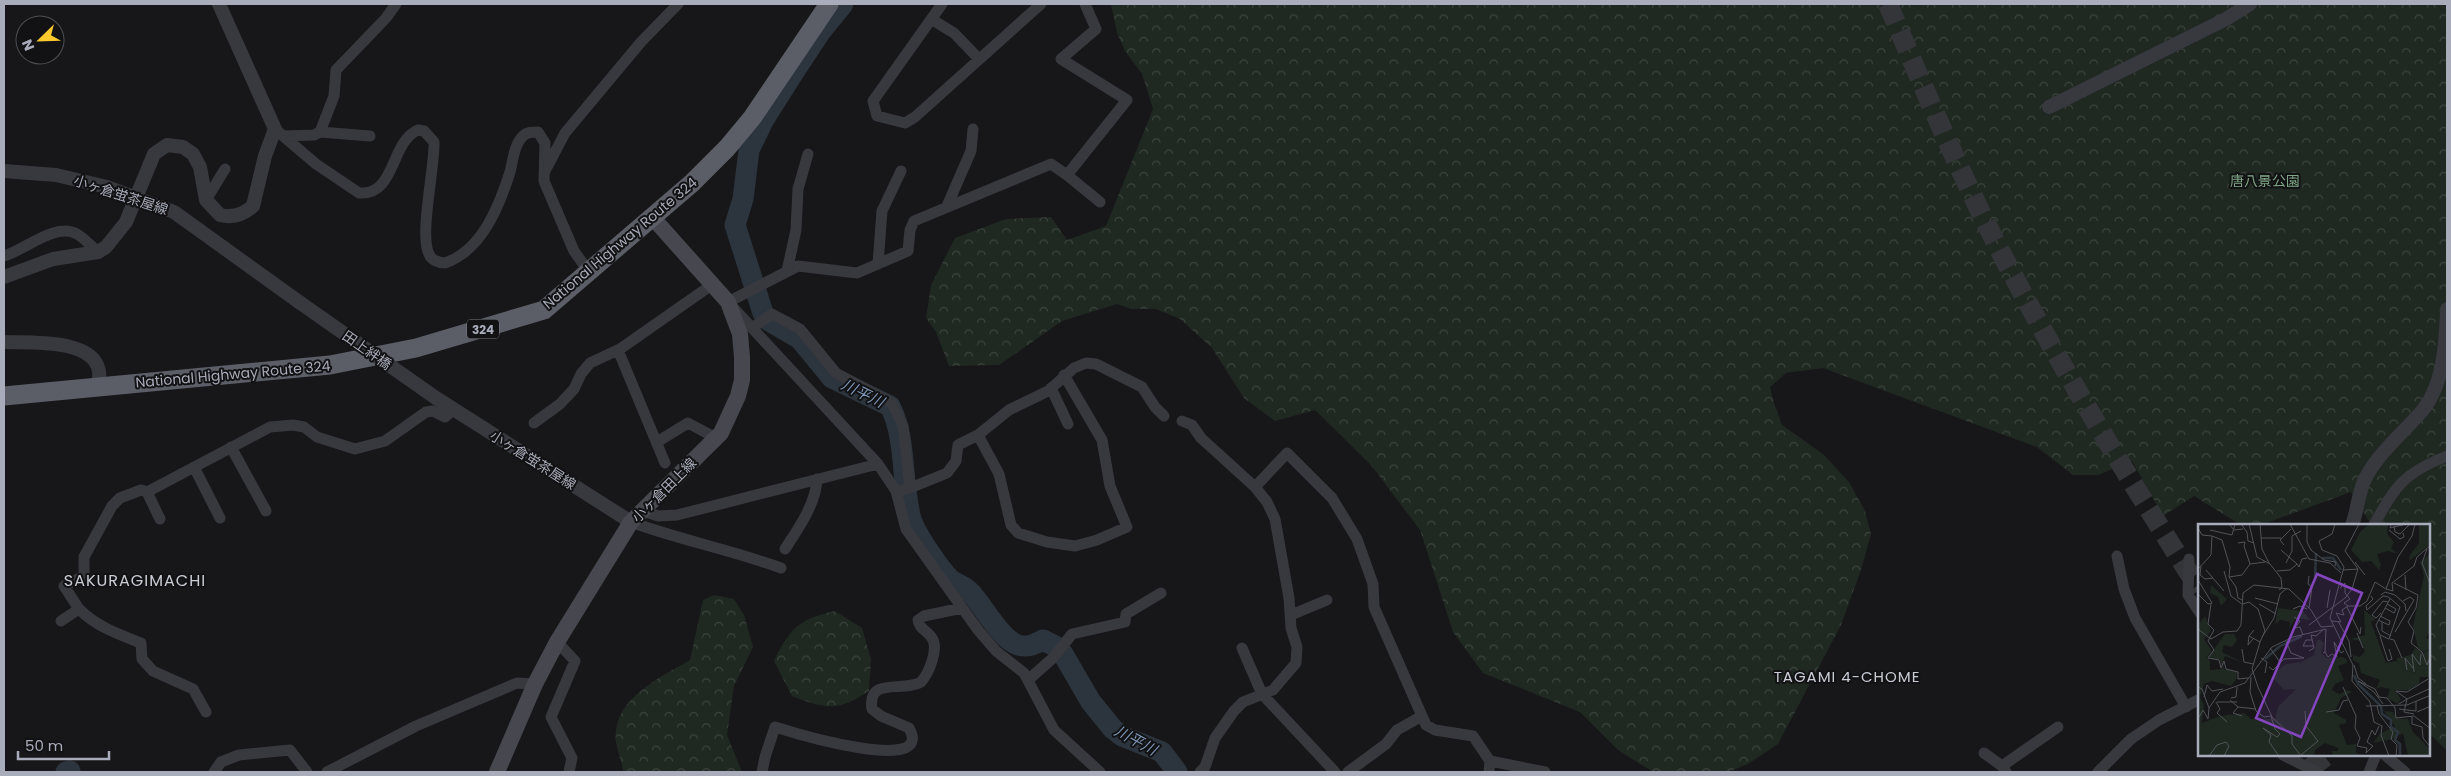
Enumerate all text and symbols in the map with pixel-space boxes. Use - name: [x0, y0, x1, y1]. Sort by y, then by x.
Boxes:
- north arrow: [15, 15, 65, 65]
- text: N: [17, 36, 39, 54]
- street label: 小ヶ倉蛍茶屋線: [71, 170, 171, 220]
- park label: 唐八景公園: [2230, 171, 2300, 191]
- street label: National Highway Route 324: [539, 172, 701, 314]
- road number: 324: [467, 320, 499, 338]
- street label: 田上絆橋: [338, 326, 396, 374]
- street label: National Highway Route 324: [135, 355, 331, 392]
- water label: 川平川: [838, 374, 890, 413]
- street label: 小ヶ倉蛍茶屋線: [486, 426, 580, 494]
- street label: 小ヶ倉田上線: [627, 453, 701, 527]
- inset map: [2198, 524, 2431, 756]
- district label: SAKURAGIMACHI: [64, 569, 206, 592]
- district label: TAGAMI 4-CHOME: [1774, 666, 1920, 687]
- water label: 川平川: [1111, 720, 1163, 761]
- scale bar: [18, 728, 109, 760]
- text: 50 m: [25, 735, 63, 756]

